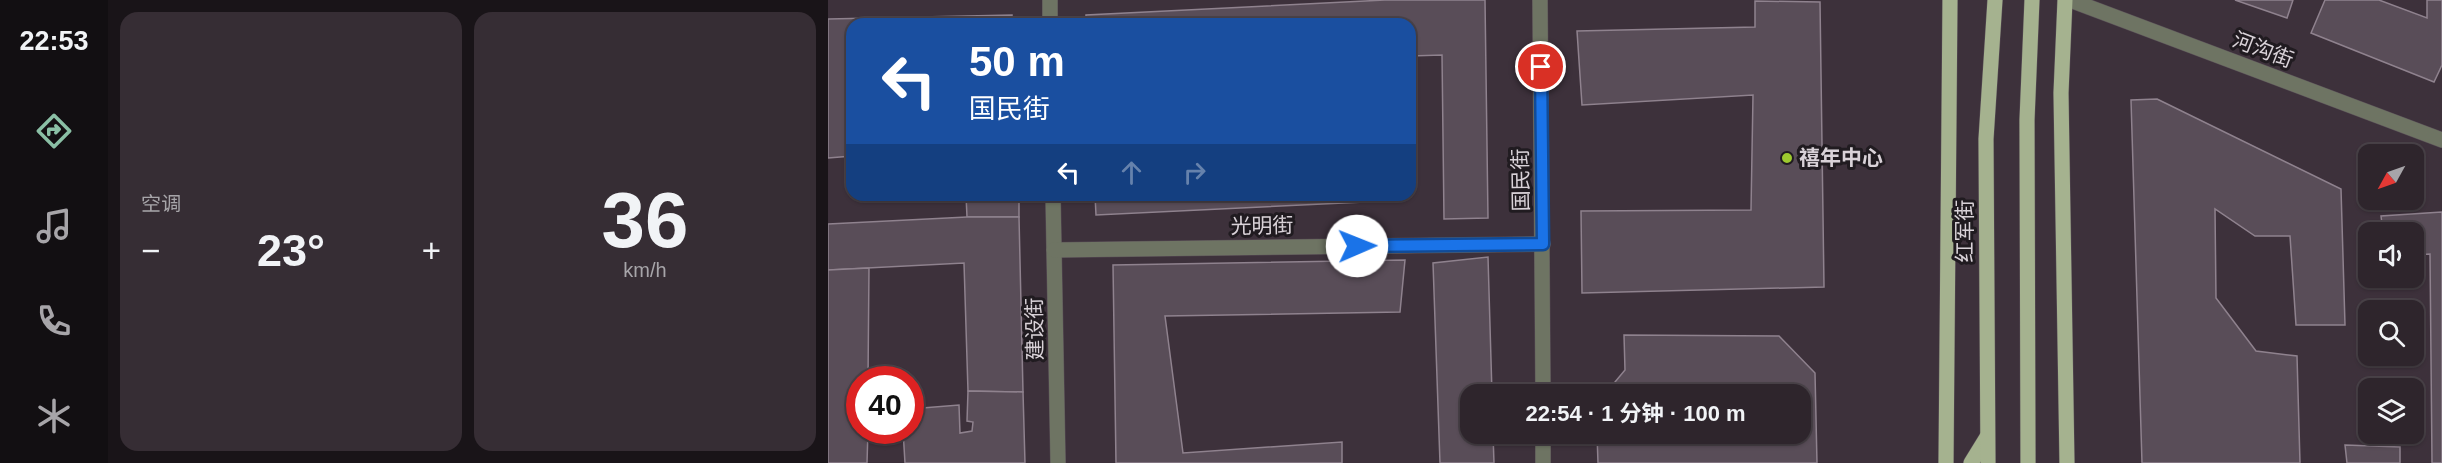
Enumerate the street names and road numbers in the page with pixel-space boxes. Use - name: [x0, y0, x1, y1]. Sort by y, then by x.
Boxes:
- street label: 河沟街: [2230, 28, 2297, 72]
- street label: 国民街: [1508, 148, 1533, 212]
- street label: 红军街: [1953, 200, 1976, 263]
- street label: 光明街: [1230, 213, 1294, 238]
- street label: 建设街: [1022, 297, 1047, 361]

